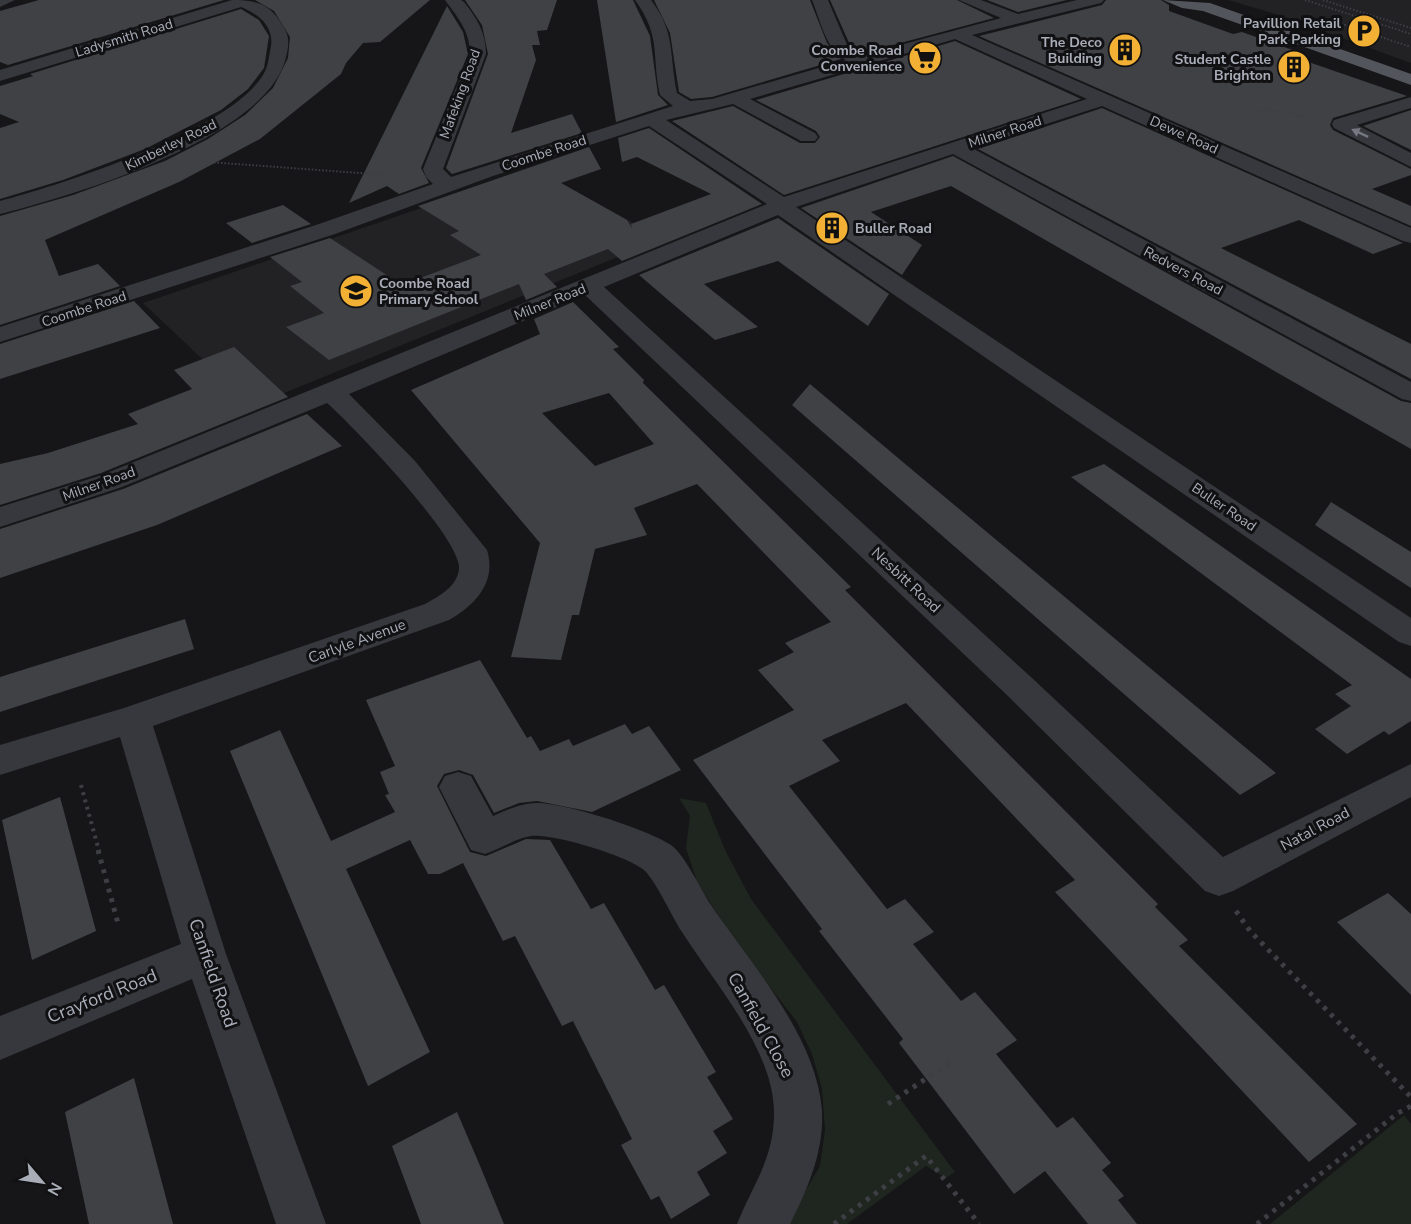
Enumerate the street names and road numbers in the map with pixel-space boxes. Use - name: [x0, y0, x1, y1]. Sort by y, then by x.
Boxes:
- street label: Ladysmith Road: [73, 14, 175, 62]
- street label: Mafeking Road: [435, 47, 485, 141]
- street label: Milner Road: [966, 111, 1044, 153]
- street label: Dewe Road: [1147, 111, 1221, 159]
- street label: Kimberley Road: [122, 115, 220, 175]
- street label: Coombe Road: [499, 130, 589, 176]
- street label: Redvers Road: [1140, 242, 1226, 300]
- street label: Milner Road: [511, 279, 589, 325]
- street label: Coombe Road: [39, 286, 129, 332]
- street label: Milner Road: [60, 462, 138, 506]
- street label: Buller Road: [1188, 478, 1260, 536]
- street label: Nesbitt Road: [867, 543, 945, 617]
- street label: Carlyle Avenue: [305, 614, 409, 668]
- street label: Natal Road: [1277, 802, 1353, 856]
- street label: Canfield Road: [183, 915, 243, 1031]
- street label: Crayford Road: [44, 963, 160, 1029]
- street label: Canfield Close: [722, 968, 800, 1082]

